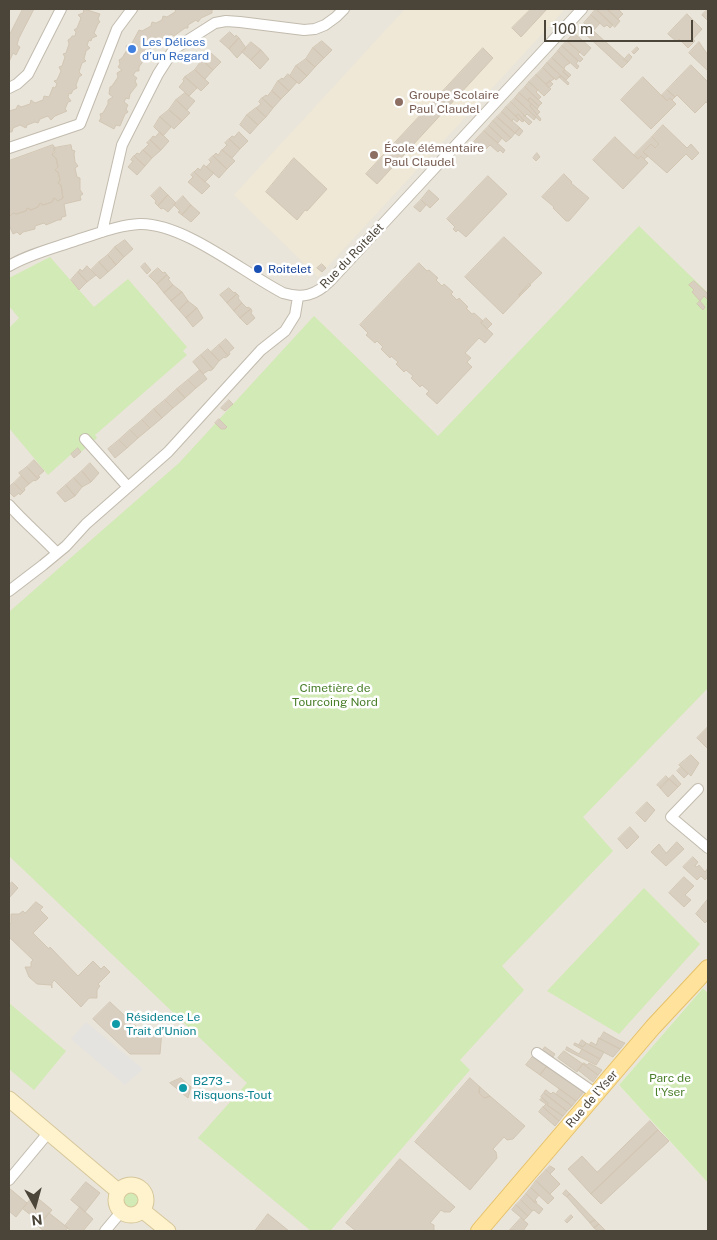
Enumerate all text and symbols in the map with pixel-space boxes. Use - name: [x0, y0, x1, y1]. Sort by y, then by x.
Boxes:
- scale bar: [547, 10, 696, 42]
- text: 100 m: [552, 20, 593, 37]
- place label: Les Délices d’un Regard: [142, 35, 209, 63]
- marker: Les Délices d’un Regard: [126, 43, 138, 55]
- place label: Groupe Scolaire Paul Claudel: [409, 88, 499, 116]
- marker: Groupe Scolaire Paul Claudel: [393, 96, 405, 108]
- place label: École élémentaire Paul Claudel: [384, 141, 484, 169]
- marker: École élémentaire Paul Claudel: [368, 149, 380, 161]
- street label: Rue du Roitelet: [317, 220, 387, 292]
- place label: Roitelet: [268, 262, 312, 276]
- marker: Roitelet: [252, 263, 264, 275]
- park label: Cimetière de Tourcoing Nord: [292, 681, 378, 709]
- place label: Résidence Le Trait d’Union: [126, 1010, 200, 1038]
- marker: Résidence Le Trait d’Union: [110, 1018, 122, 1030]
- street label: Rue de l'Yser: [563, 1067, 621, 1131]
- park label: Parc de l'Yser: [649, 1071, 691, 1099]
- place label: B273 - Risquons-Tout: [193, 1074, 272, 1102]
- marker: B273 - Risquons-Tout: [177, 1082, 189, 1094]
- north arrow: [10, 1180, 60, 1230]
- text: N: [30, 1211, 43, 1228]

